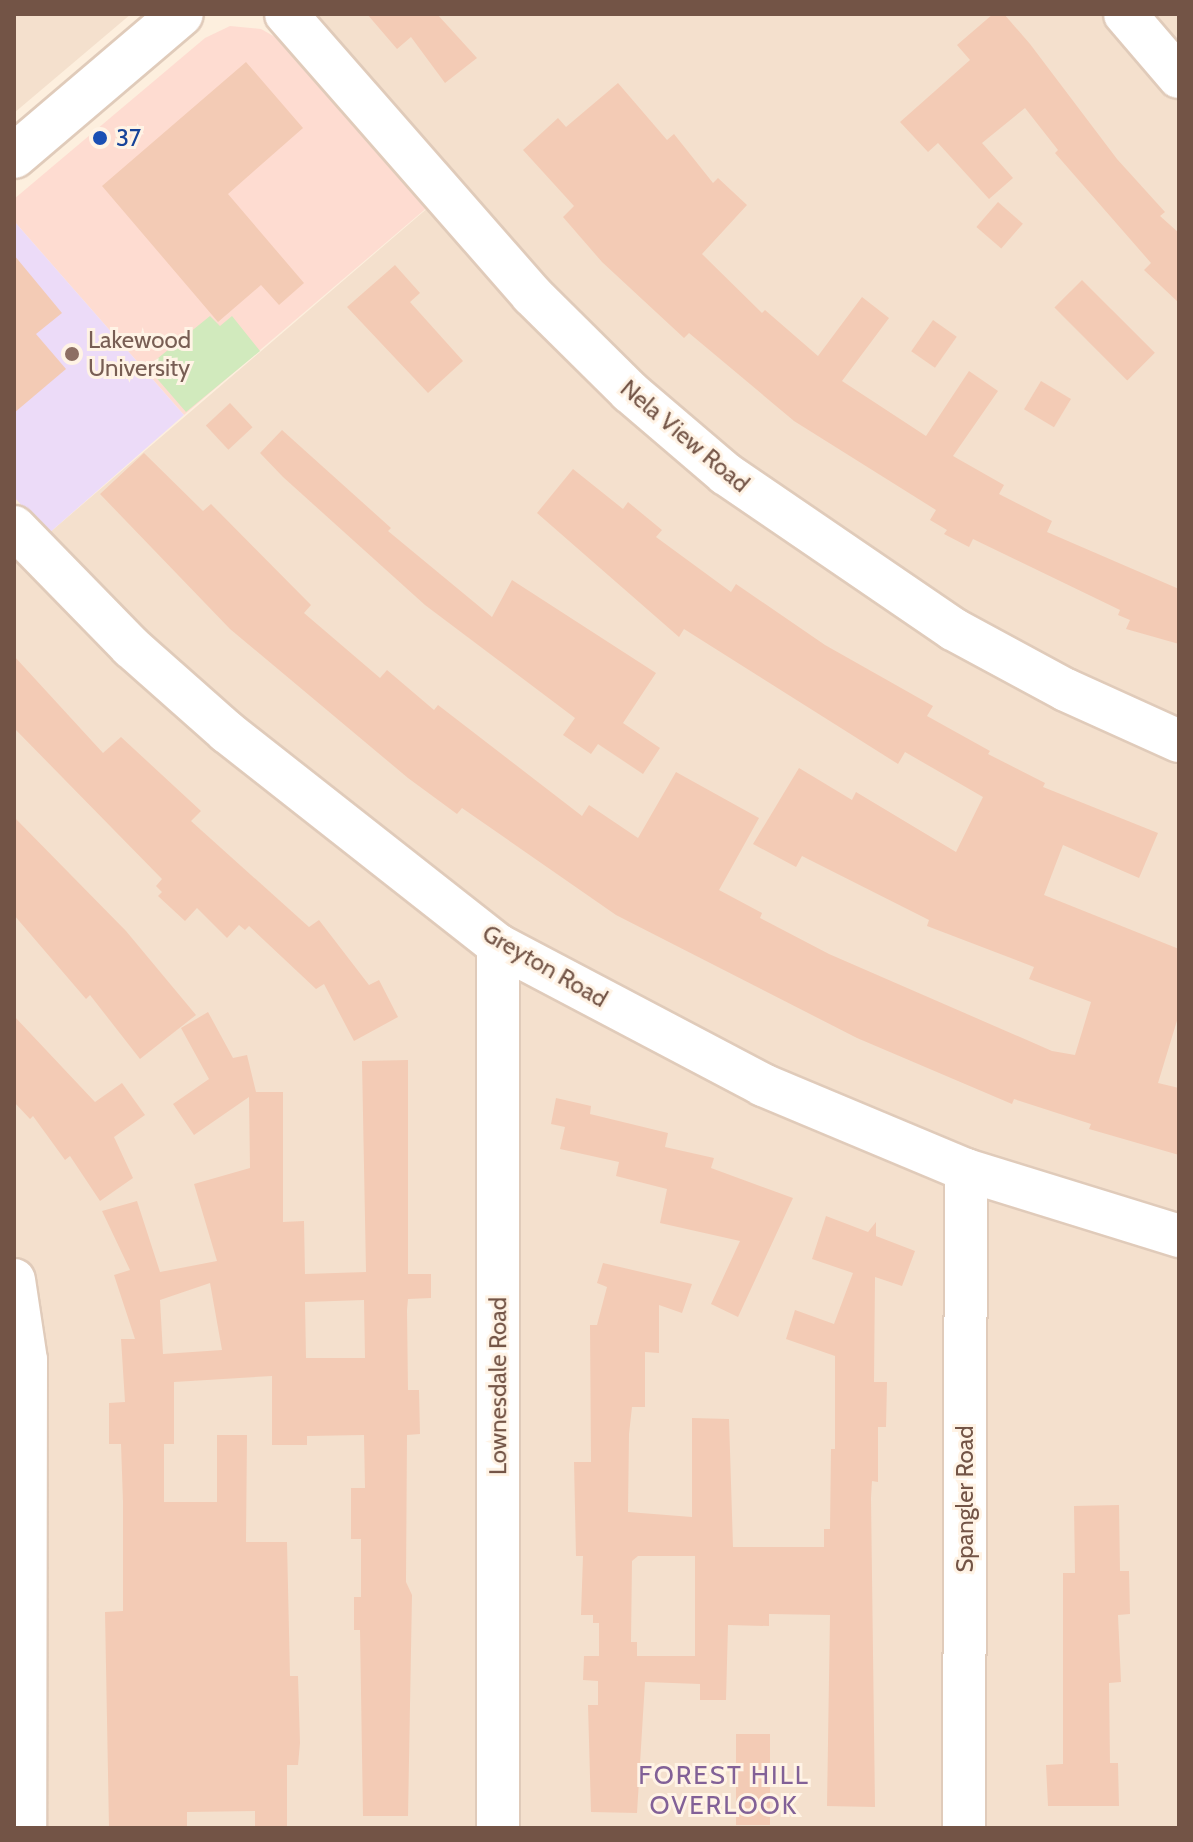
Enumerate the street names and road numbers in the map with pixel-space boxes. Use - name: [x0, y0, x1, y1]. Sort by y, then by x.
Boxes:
- street label: Nela View Road: [615, 374, 755, 498]
- street label: Greyton Road: [477, 919, 613, 1013]
- street label: Lownesdale Road: [484, 1297, 512, 1475]
- street label: Spangler Road: [951, 1426, 979, 1572]

